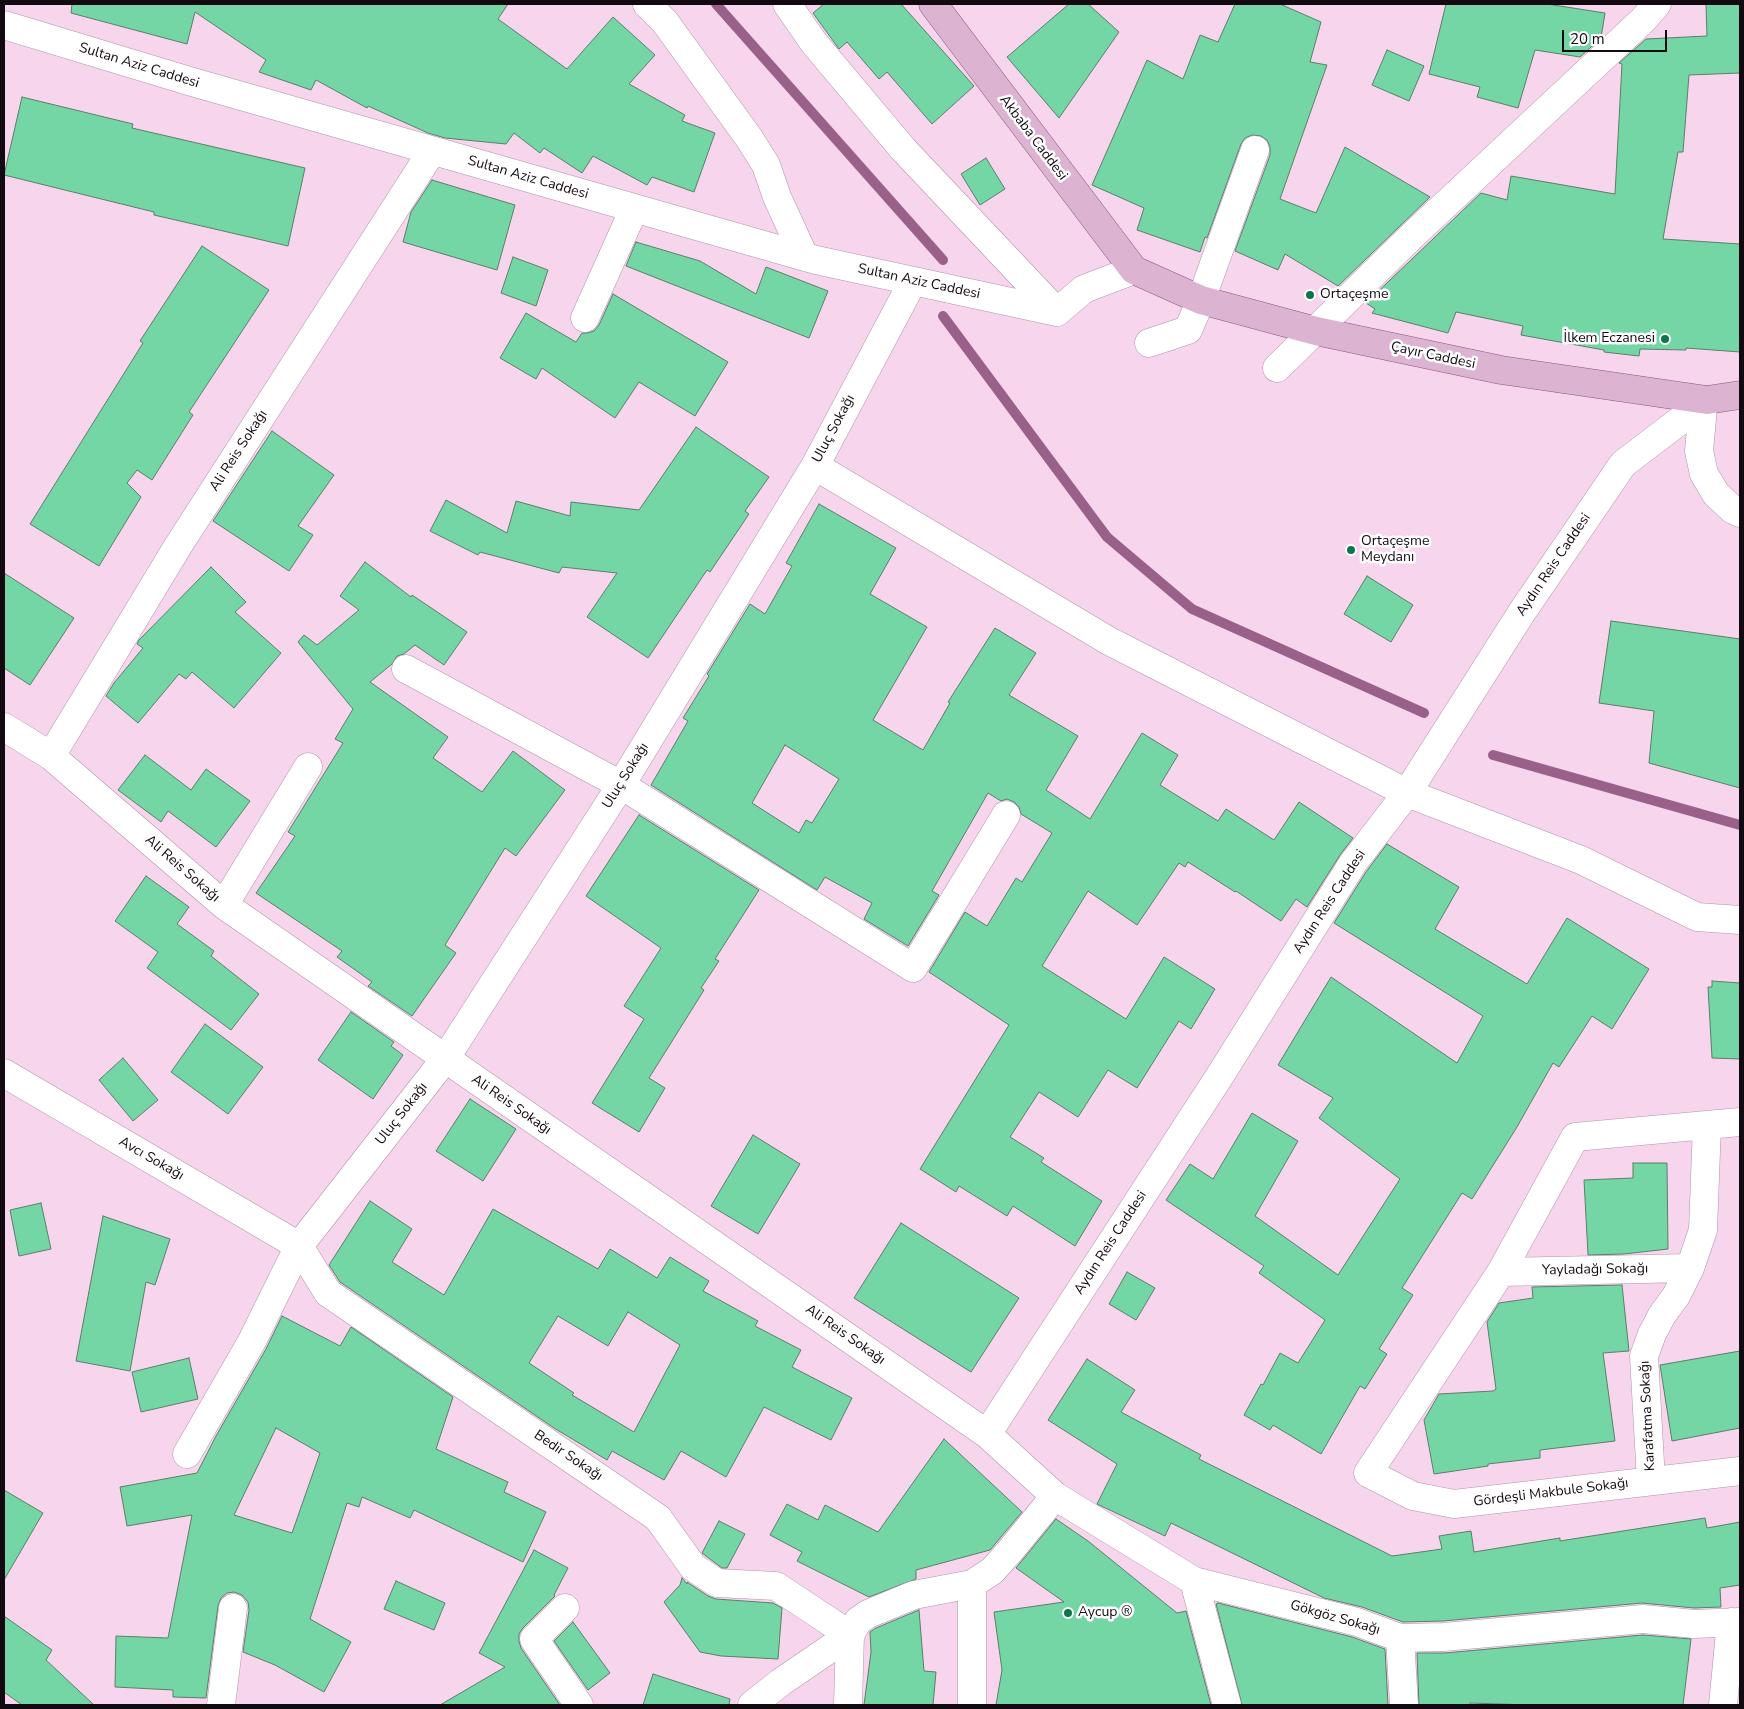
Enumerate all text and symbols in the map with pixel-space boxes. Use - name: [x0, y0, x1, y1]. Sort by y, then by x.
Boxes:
- scale bar: [1564, 20, 1669, 52]
- text: 20 m: [1570, 29, 1605, 49]
- street label: Sultan Aziz Caddesi: [77, 40, 201, 92]
- street label: Akbaba Caddesi: [995, 92, 1071, 184]
- street label: Sultan Aziz Caddesi: [466, 153, 590, 203]
- street label: Sultan Aziz Caddesi: [856, 261, 982, 303]
- place label: Ortaçeşme: [1320, 287, 1388, 303]
- marker: Ortaçeşme: [1304, 289, 1316, 301]
- place label: İlkem Eczanesi: [1564, 331, 1655, 347]
- marker: İlkem Eczanesi: [1659, 333, 1671, 345]
- street label: Çayır Caddesi: [1389, 339, 1477, 373]
- street label: Uluç Sokağı: [809, 392, 859, 466]
- street label: Ali Reis Sokağı: [206, 407, 272, 495]
- street label: Aydın Reis Caddesi: [1513, 510, 1595, 620]
- place label: Ortaçeşme Meydanı: [1361, 534, 1429, 566]
- marker: Ortaçeşme Meydanı: [1345, 544, 1357, 556]
- street label: Uluç Sokağı: [599, 740, 653, 812]
- street label: Ali Reis Sokağı: [141, 832, 223, 906]
- street label: Aydın Reis Caddesi: [1290, 847, 1370, 957]
- street label: Ali Reis Sokağı: [468, 1071, 554, 1139]
- street label: Uluç Sokağı: [372, 1079, 432, 1149]
- street label: Avcı Sokağı: [115, 1134, 187, 1184]
- street label: Aydın Reis Caddesi: [1071, 1188, 1151, 1298]
- street label: Yayladağı Sokağı: [1542, 1261, 1648, 1279]
- street label: Ali Reis Sokağı: [802, 1301, 888, 1369]
- street label: Karafatma Sokağı: [1637, 1360, 1659, 1472]
- street label: Bedir Sokağı: [531, 1427, 605, 1485]
- street label: Gördeşli Makbule Sokağı: [1473, 1475, 1629, 1511]
- street label: Gökgöz Sokağı: [1288, 1597, 1382, 1639]
- place label: Aycup ®: [1078, 1605, 1132, 1621]
- marker: Aycup ®: [1062, 1607, 1074, 1619]

